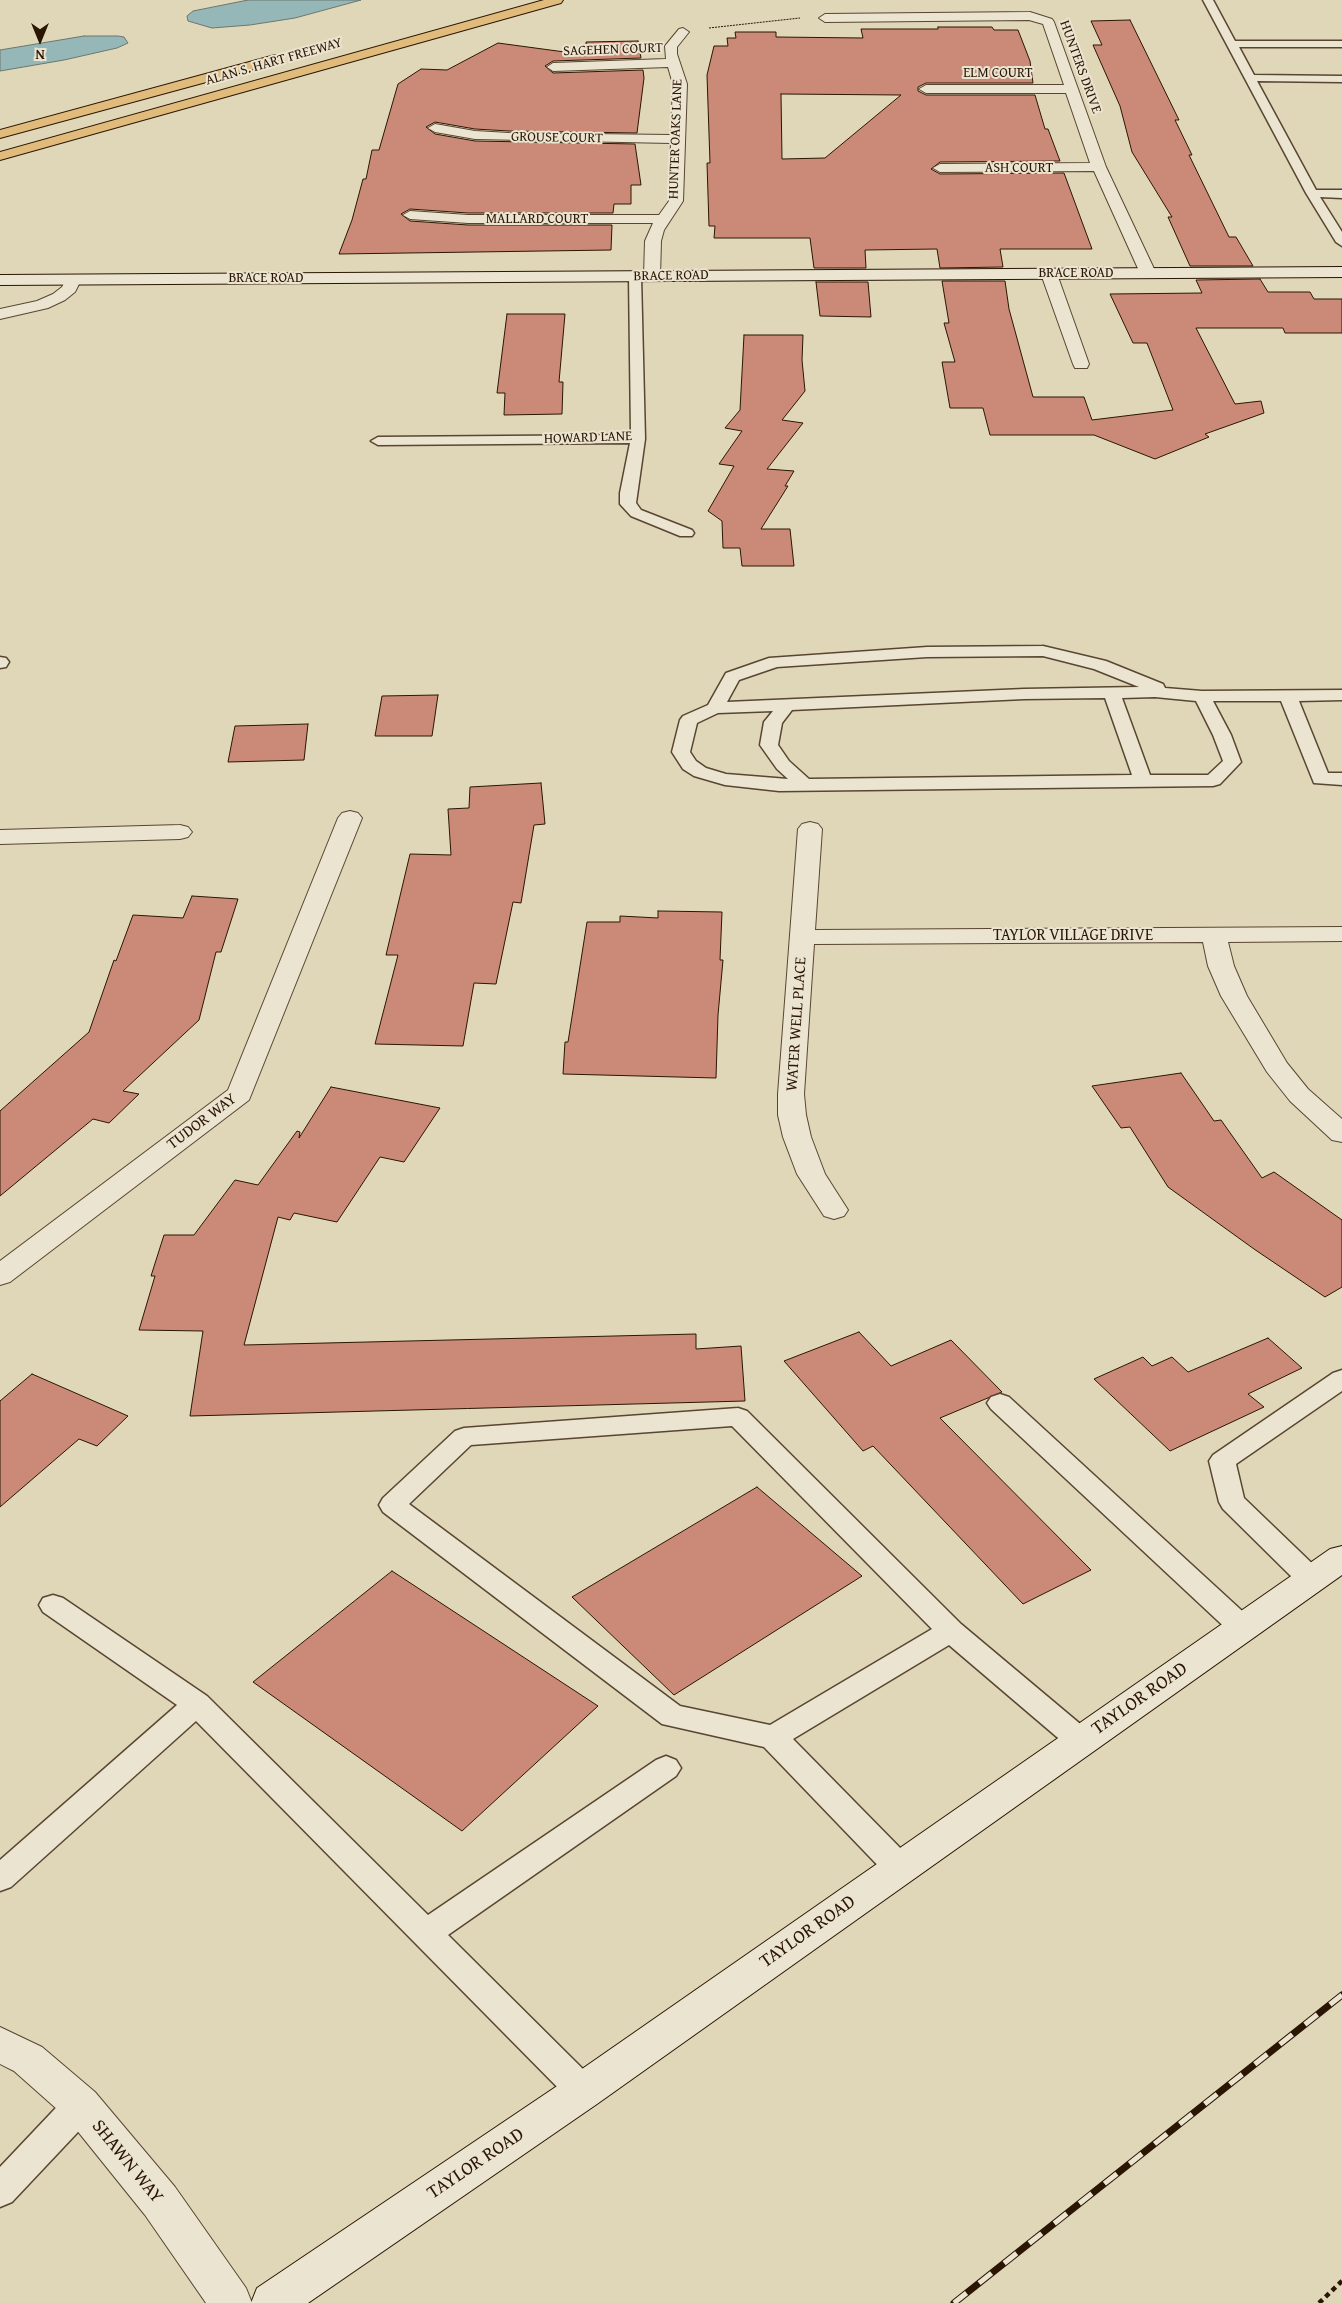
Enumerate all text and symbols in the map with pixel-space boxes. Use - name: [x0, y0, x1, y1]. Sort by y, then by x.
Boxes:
- north arrow: [15, 15, 65, 65]
- street label: HUNTERS DRIVE: [1055, 18, 1105, 116]
- street label: ALAN S. HART FREEWAY: [204, 34, 344, 90]
- street label: SAGEHEN COURT: [563, 40, 663, 60]
- text: N: [35, 45, 45, 65]
- street label: ELM COURT: [963, 65, 1033, 81]
- street label: HUNTER OAKS LANE: [666, 79, 686, 199]
- street label: GROUSE COURT: [511, 129, 603, 147]
- street label: ASH COURT: [985, 160, 1053, 176]
- street label: MALLARD COURT: [486, 211, 588, 227]
- street label: BRACE ROAD: [1038, 265, 1114, 281]
- street label: BRACE ROAD: [633, 267, 709, 285]
- street label: BRACE ROAD: [228, 270, 304, 286]
- street label: HOWARD LANE: [544, 428, 632, 448]
- street label: TAYLOR VILLAGE DRIVE: [993, 926, 1153, 946]
- street label: WATER WELL PLACE: [783, 956, 811, 1092]
- street label: TUDOR WAY: [164, 1090, 240, 1154]
- street label: TAYLOR ROAD: [1088, 1658, 1192, 1740]
- street label: TAYLOR ROAD: [756, 1891, 860, 1973]
- street label: SHAWN WAY: [86, 2116, 168, 2208]
- street label: TAYLOR ROAD: [423, 2123, 529, 2205]

